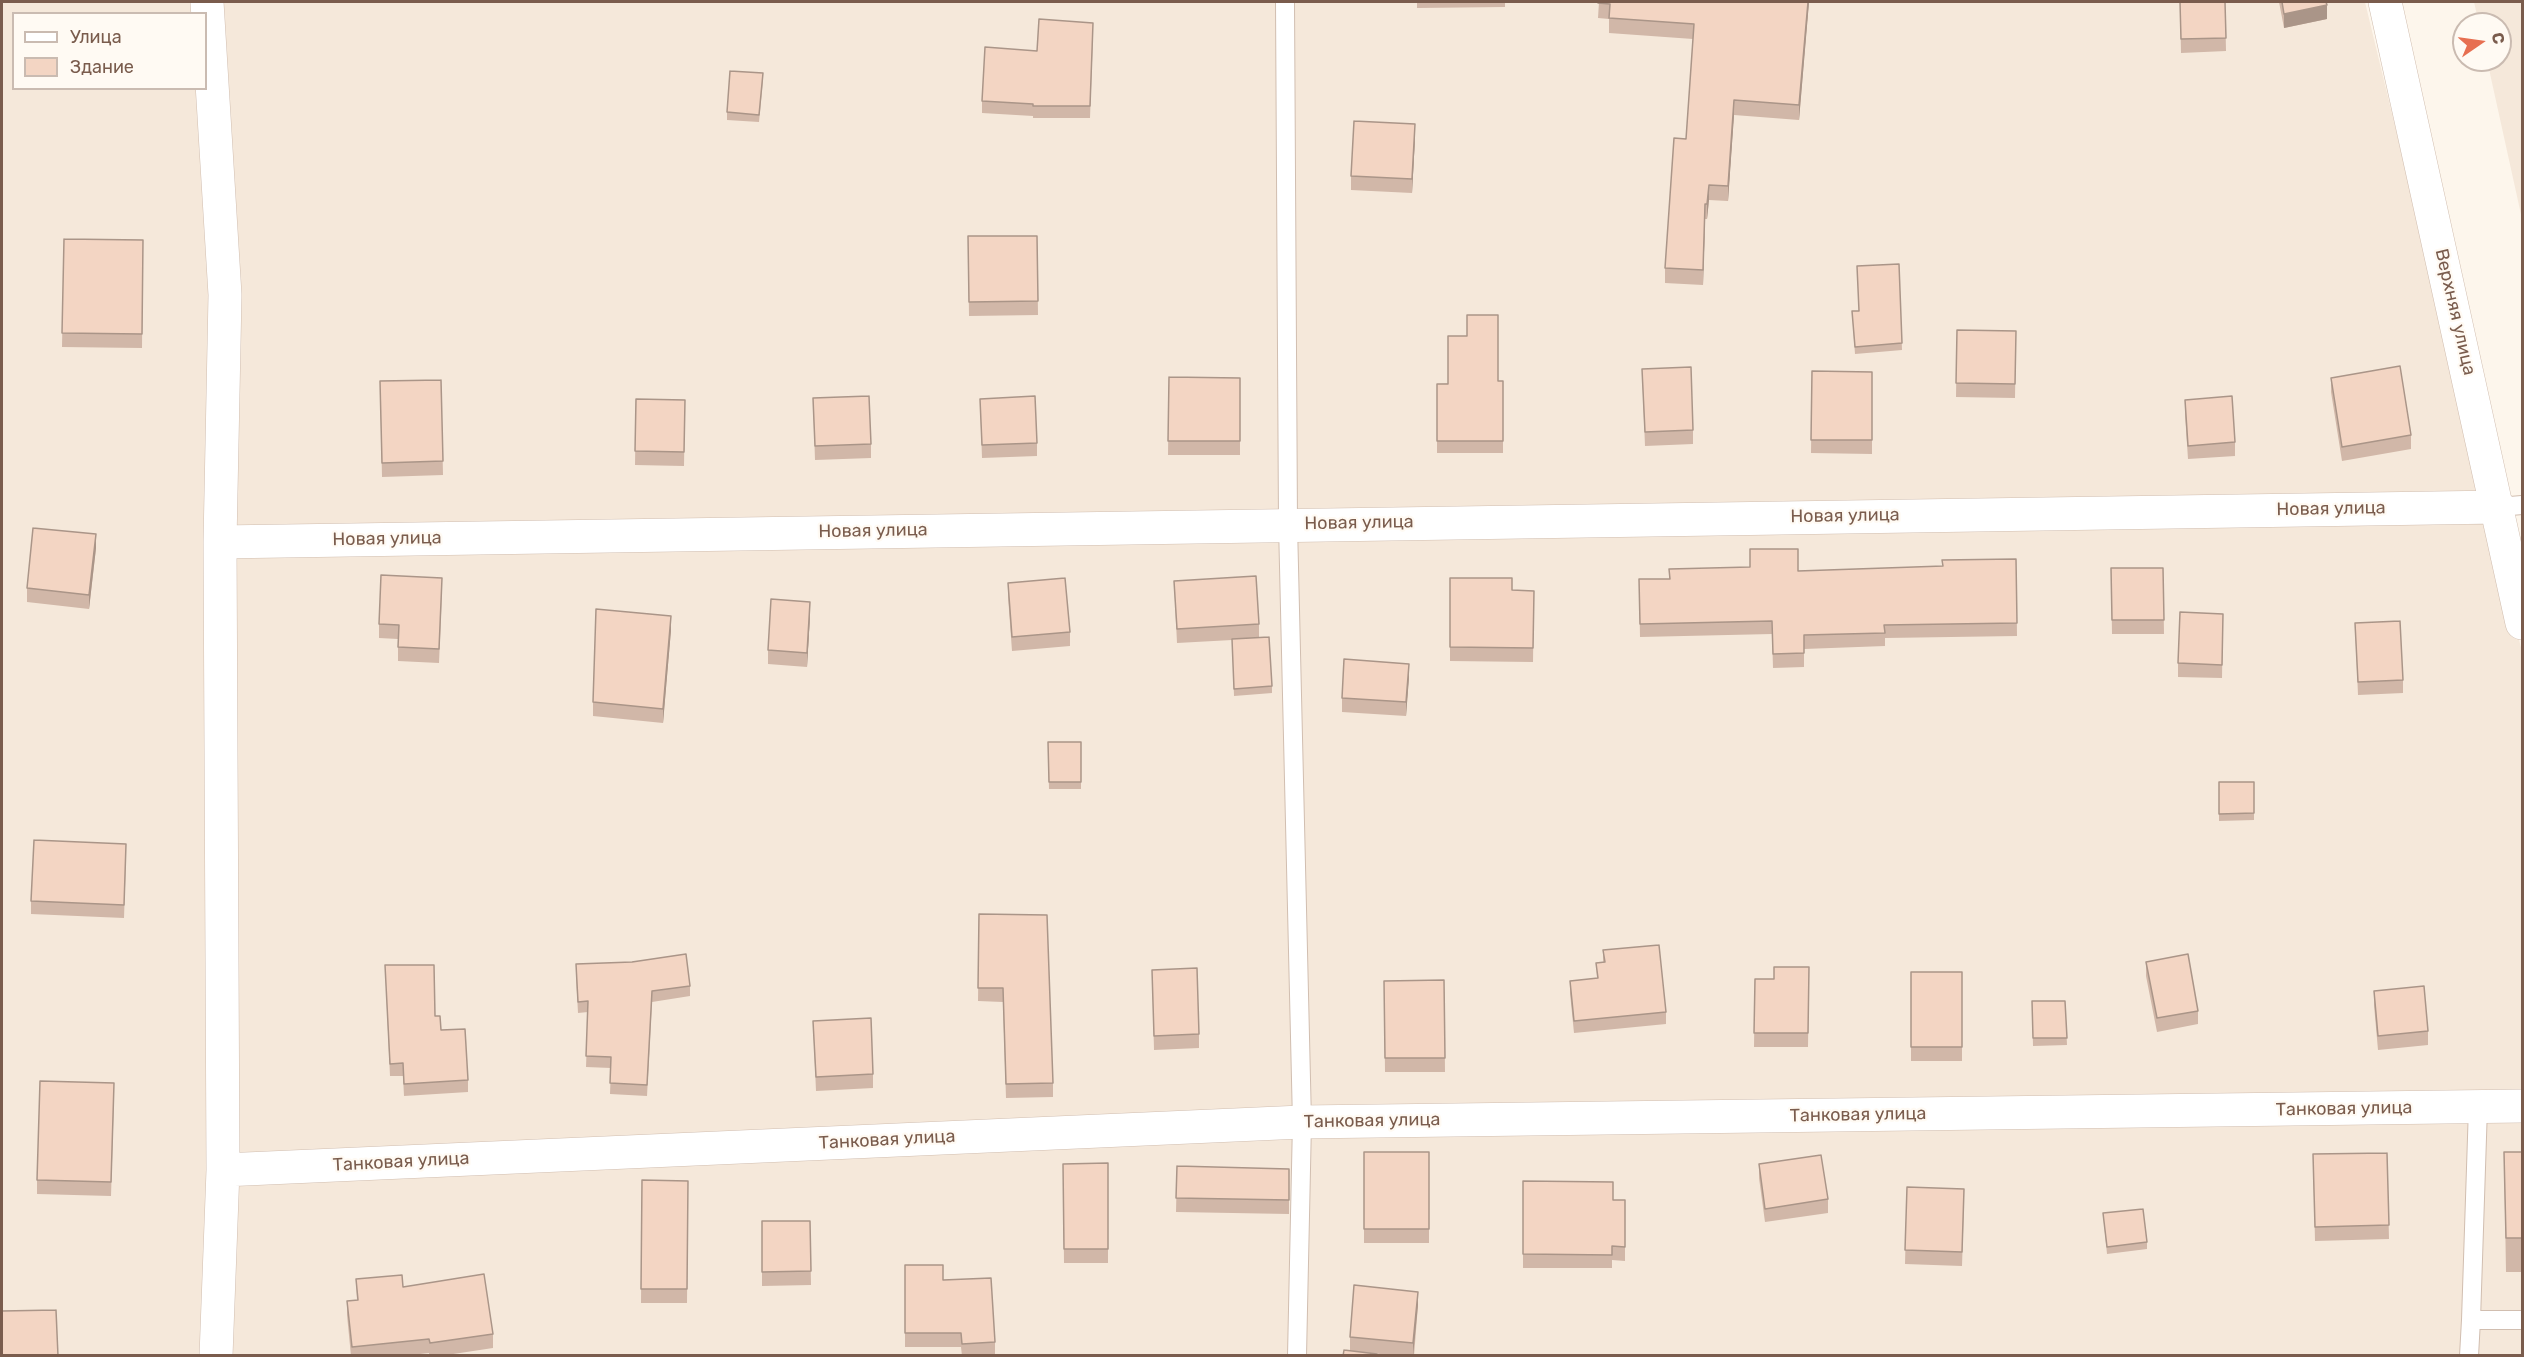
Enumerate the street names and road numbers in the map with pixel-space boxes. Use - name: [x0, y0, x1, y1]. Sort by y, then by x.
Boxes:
- street label: Верхняя улица: [2430, 247, 2480, 377]
- street label: Новая улица: [2276, 497, 2386, 521]
- street label: Новая улица: [1790, 504, 1900, 528]
- street label: Новая улица: [1304, 511, 1414, 535]
- street label: Новая улица: [818, 519, 928, 543]
- street label: Новая улица: [332, 527, 442, 551]
- street label: Танковая улица: [2275, 1097, 2413, 1121]
- street label: Танковая улица: [1789, 1103, 1927, 1127]
- street label: Танковая улица: [1303, 1109, 1441, 1133]
- street label: Танковая улица: [818, 1126, 956, 1154]
- street label: Танковая улица: [332, 1148, 470, 1176]

